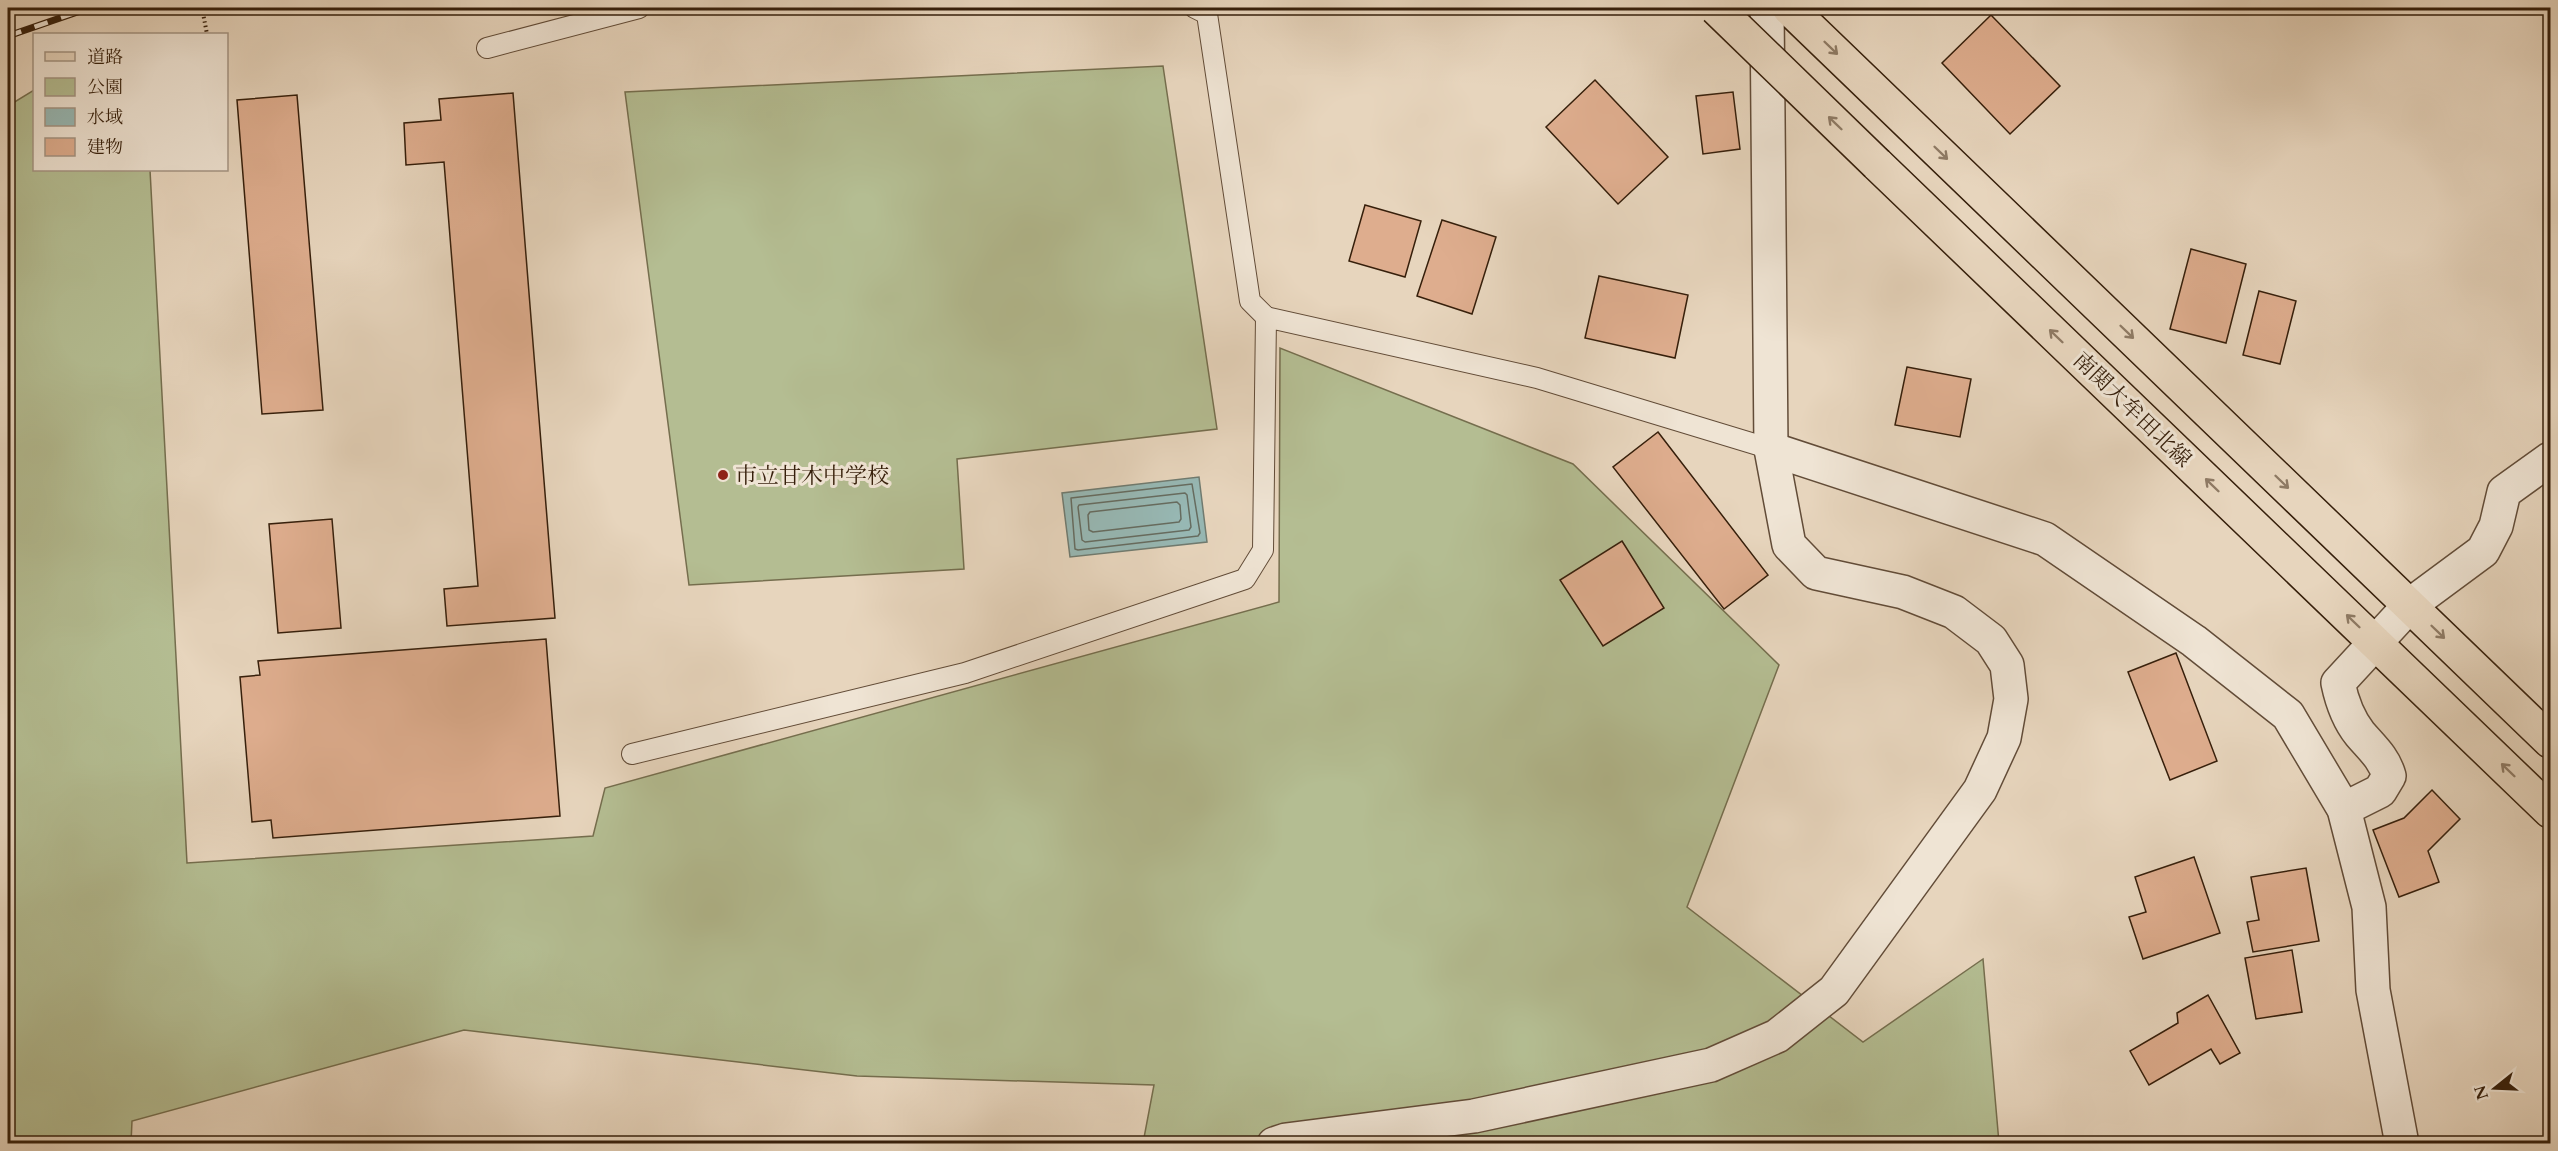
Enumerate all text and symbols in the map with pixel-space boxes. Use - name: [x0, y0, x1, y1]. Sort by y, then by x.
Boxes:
- legend: [33, 33, 228, 171]
- one-way arrow: [1824, 41, 1839, 55]
- text: 道路: [87, 45, 123, 70]
- text: 公園: [87, 75, 123, 100]
- text: 水域: [87, 105, 123, 130]
- one-way arrow: [1828, 116, 1843, 130]
- text: 建物: [87, 135, 123, 160]
- one-way arrow: [1934, 146, 1949, 161]
- one-way arrow: [2119, 325, 2134, 340]
- one-way arrow: [2049, 328, 2064, 343]
- street label: 南関大牟田北線: [2066, 345, 2198, 474]
- place label: 市立甘木中学校: [735, 461, 889, 491]
- marker: 市立甘木中学校: [716, 468, 730, 482]
- one-way arrow: [2275, 475, 2290, 490]
- one-way arrow: [2205, 478, 2220, 493]
- one-way arrow: [2345, 613, 2360, 628]
- one-way arrow: [2430, 625, 2445, 640]
- one-way arrow: [2501, 763, 2516, 778]
- north arrow: [2465, 1058, 2525, 1118]
- text: N: [2469, 1082, 2494, 1102]

